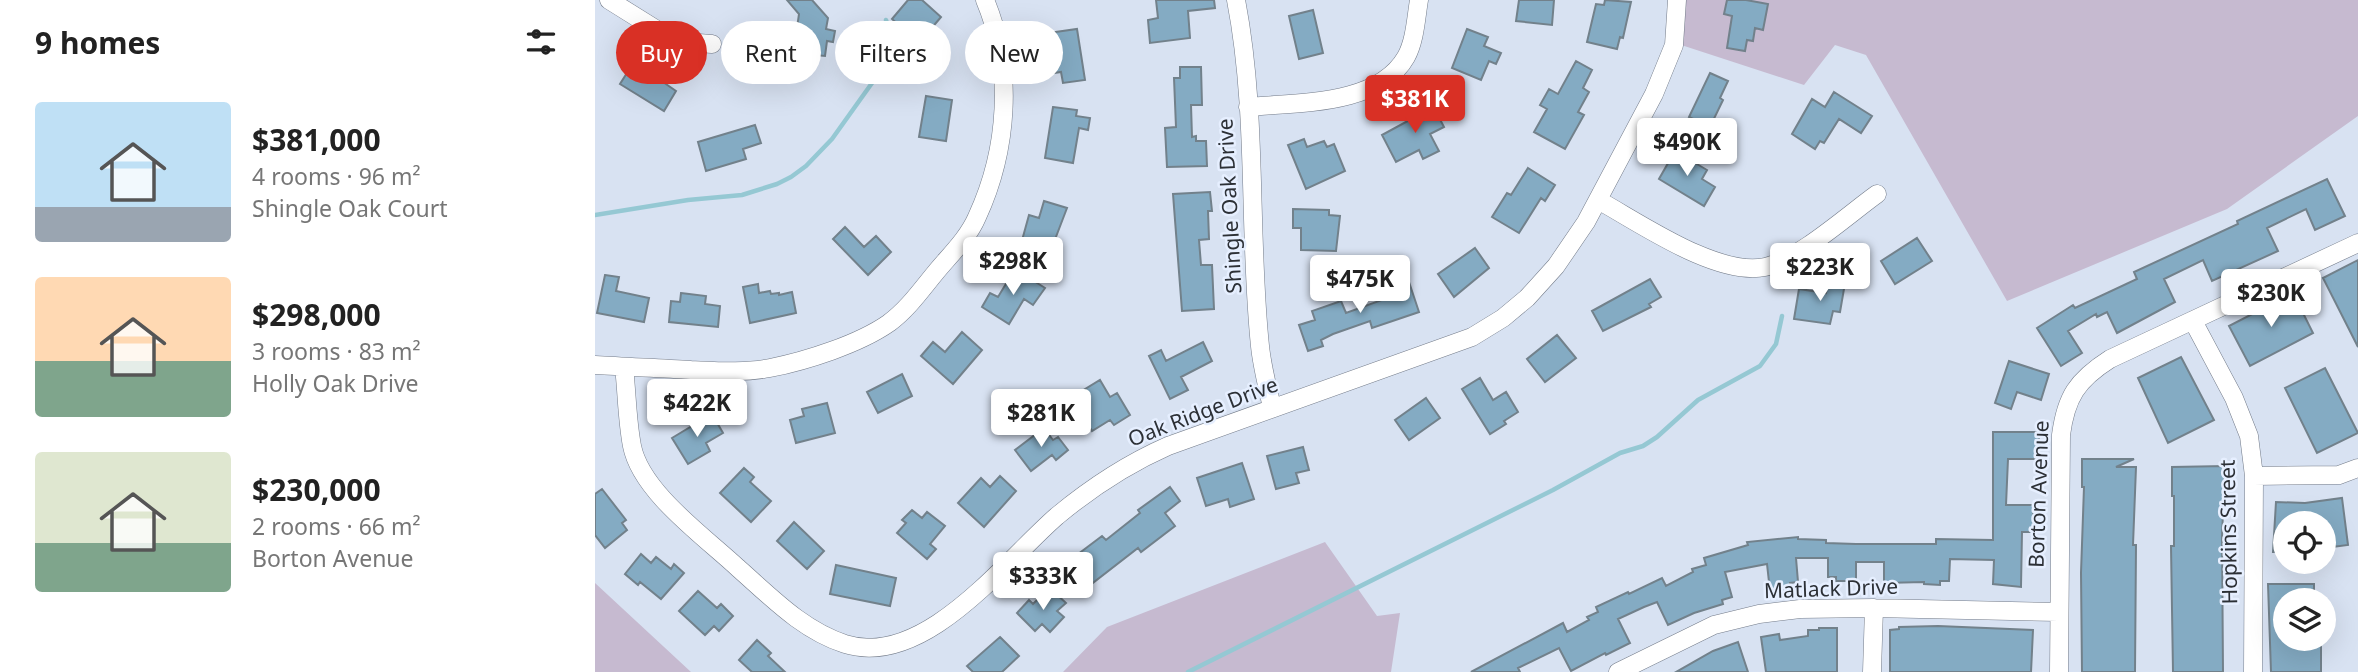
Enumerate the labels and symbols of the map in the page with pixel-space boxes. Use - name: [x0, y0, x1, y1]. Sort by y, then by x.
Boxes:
- pin: $381K: [1366, 76, 1464, 135]
- street label: Shingle Oak Drive: [1210, 118, 1248, 294]
- pin: $490K: [1638, 118, 1736, 178]
- pin: $298K: [964, 238, 1062, 297]
- pin: $223K: [1771, 244, 1869, 303]
- pin: $475K: [1311, 256, 1409, 315]
- pin: $230K: [2222, 270, 2320, 329]
- street label: Oak Ridge Drive: [1124, 370, 1282, 453]
- pin: $422K: [648, 380, 746, 439]
- pin: $281K: [992, 390, 1090, 449]
- street label: Borton Avenue: [2021, 420, 2055, 568]
- street label: Hopkins Street: [2213, 459, 2243, 605]
- pin: $333K: [994, 552, 1092, 612]
- street label: Matlack Drive: [1763, 572, 1899, 604]

